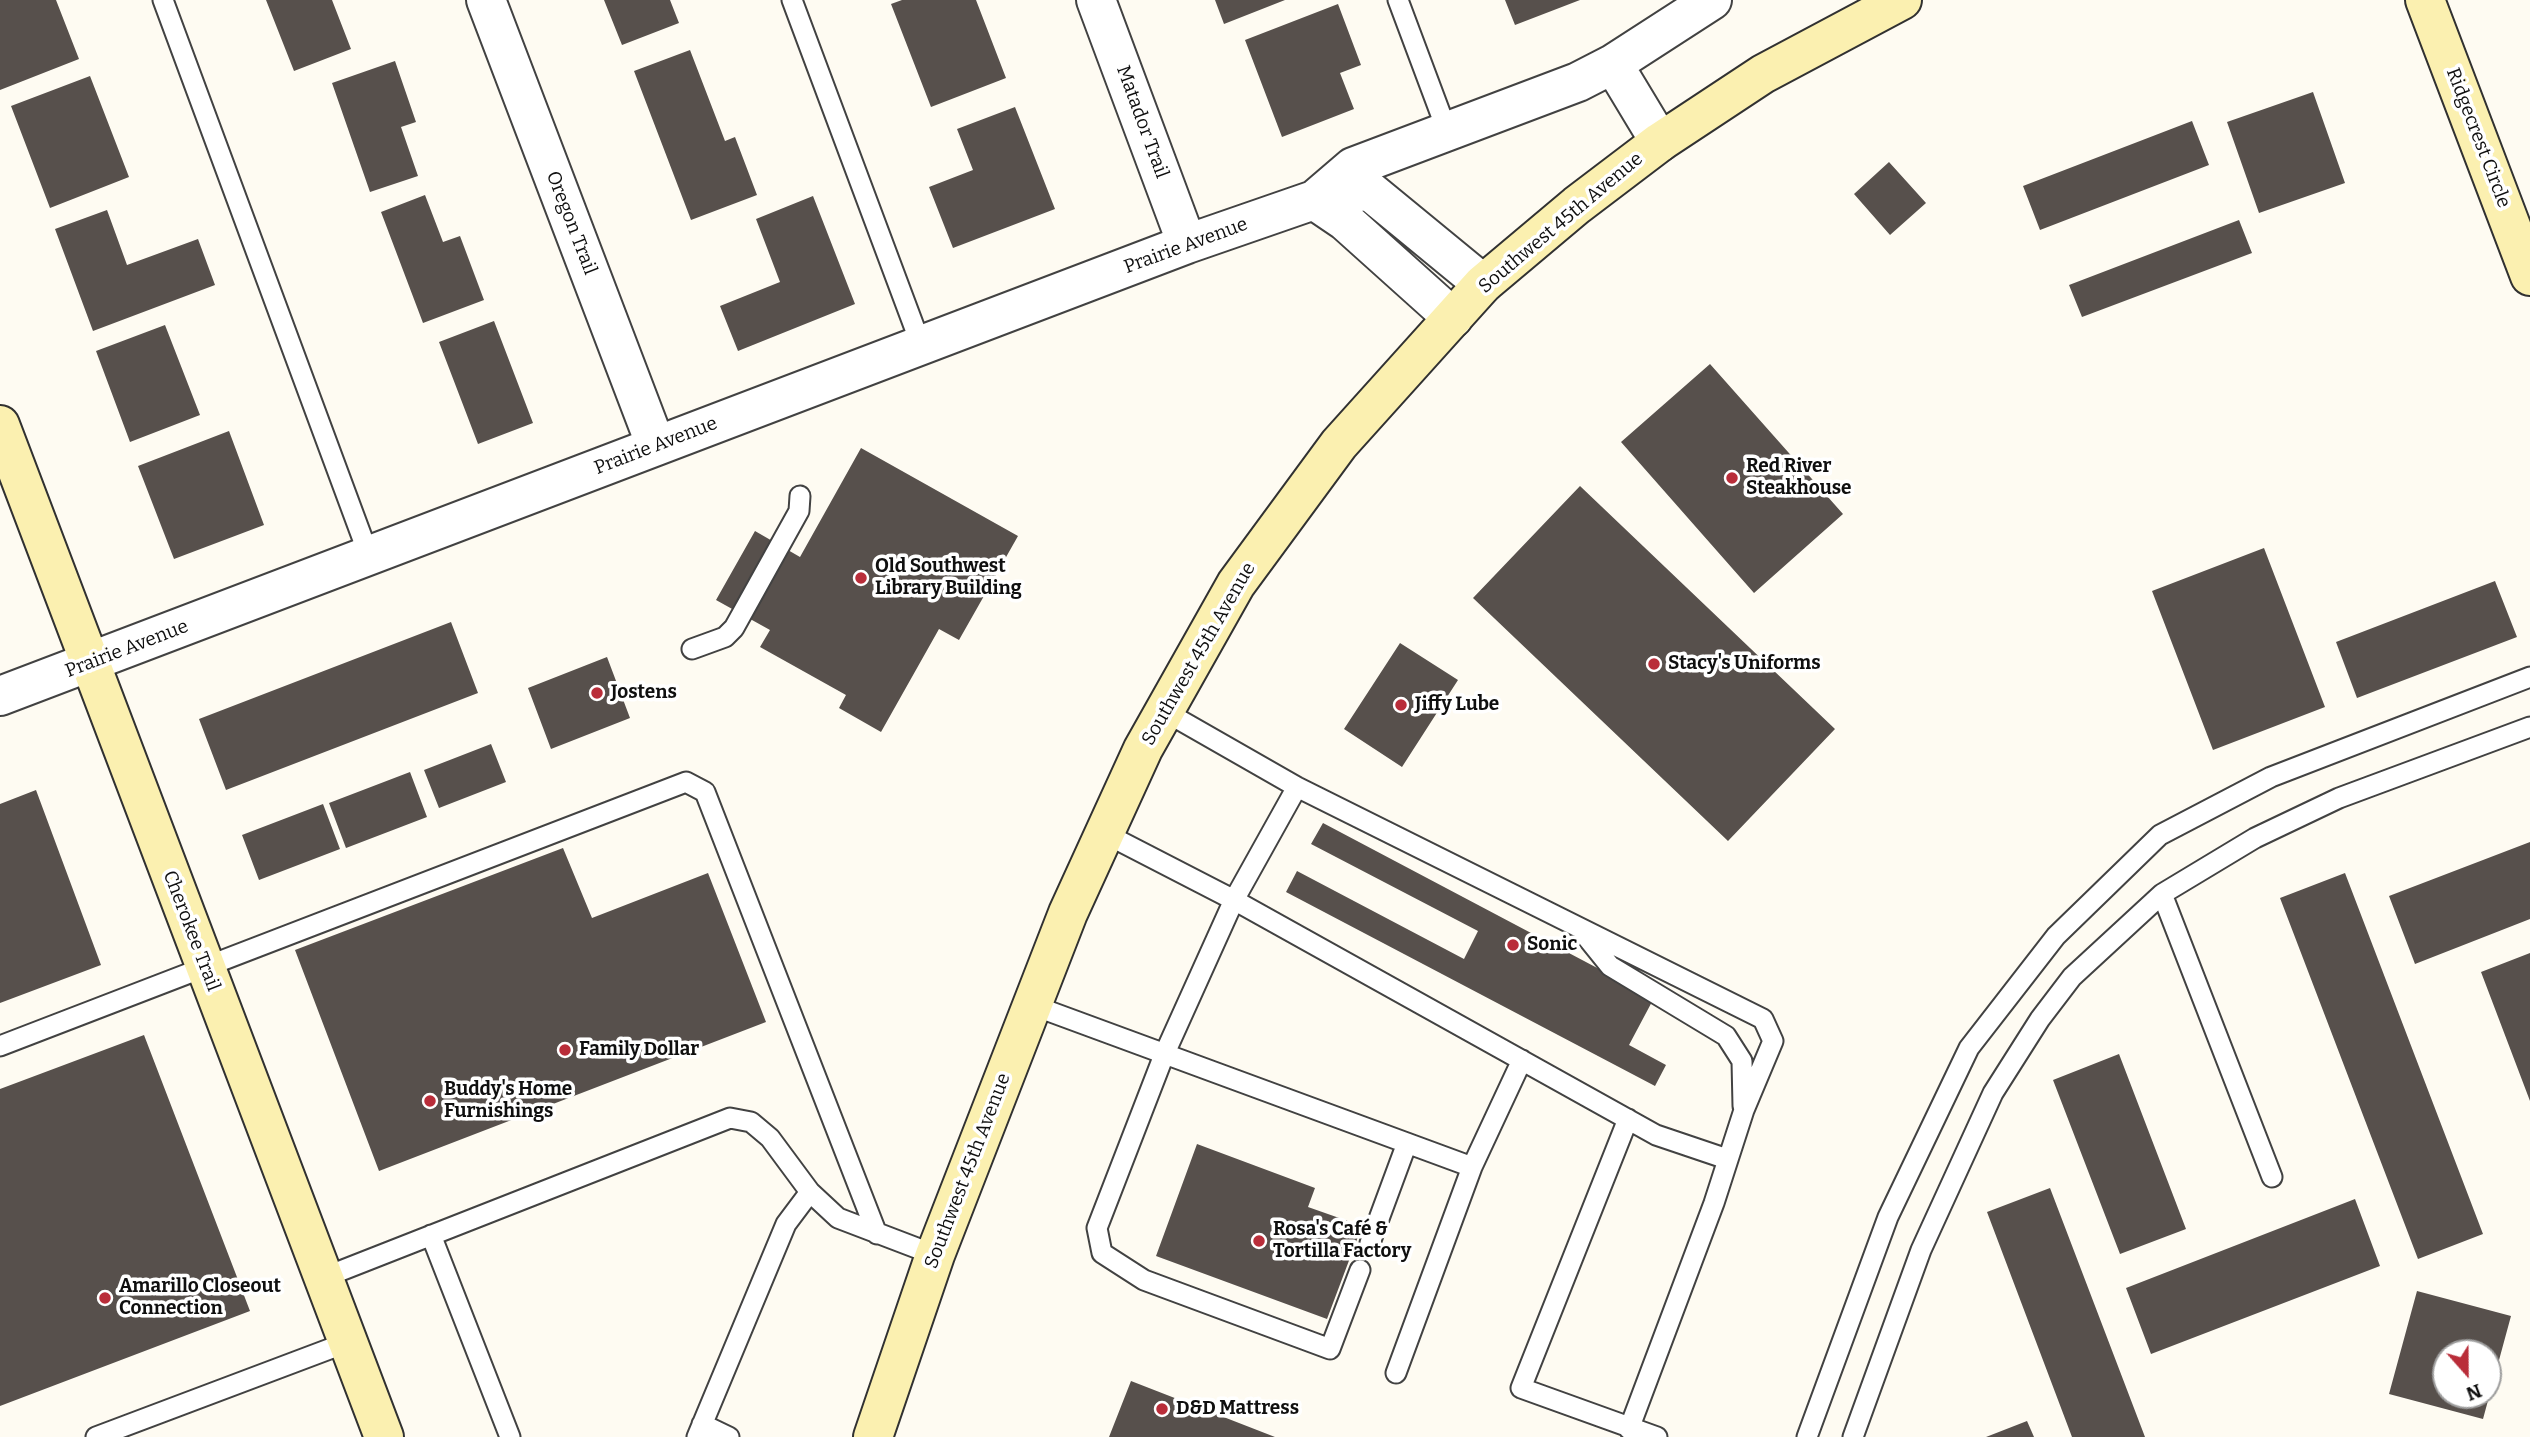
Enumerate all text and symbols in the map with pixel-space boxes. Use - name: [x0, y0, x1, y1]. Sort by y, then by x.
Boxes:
- street label: Matador Trail: [1111, 62, 1173, 182]
- street label: Ridgecrest Circle: [2441, 65, 2515, 211]
- street label: Southwest 45th Avenue: [1474, 148, 1648, 298]
- street label: Oregon Trail: [541, 168, 601, 278]
- street label: Prairie Avenue: [1121, 213, 1251, 279]
- street label: Prairie Avenue: [591, 412, 721, 480]
- place label: Red River Steakhouse: [1746, 456, 1851, 500]
- marker: Red River Steakhouse: [1724, 470, 1740, 486]
- place label: Old Southwest Library Building: [875, 556, 1022, 600]
- street label: Southwest 45th Avenue: [1137, 559, 1261, 749]
- marker: Old Southwest Library Building: [853, 570, 869, 586]
- street label: Prairie Avenue: [62, 615, 192, 683]
- place label: Stacy's Uniforms: [1668, 653, 1821, 675]
- marker: Stacy's Uniforms: [1646, 656, 1662, 672]
- place label: Jostens: [611, 682, 677, 704]
- marker: Jostens: [589, 685, 605, 701]
- place label: Jiffy Lube: [1415, 694, 1499, 716]
- marker: Jiffy Lube: [1393, 697, 1409, 713]
- street label: Cherokee Trail: [158, 867, 224, 995]
- place label: Sonic: [1527, 934, 1577, 956]
- marker: Sonic: [1505, 937, 1521, 953]
- place label: Family Dollar: [579, 1039, 699, 1061]
- marker: Family Dollar: [557, 1042, 573, 1058]
- street label: Southwest 45th Avenue: [920, 1070, 1016, 1272]
- place label: Buddy's Home Furnishings: [444, 1079, 572, 1123]
- marker: Buddy's Home Furnishings: [422, 1093, 438, 1109]
- place label: Rosa's Café & Tortilla Factory: [1273, 1219, 1411, 1263]
- marker: Rosa's Café & Tortilla Factory: [1251, 1233, 1267, 1249]
- place label: Amarillo Closeout Connection: [119, 1276, 281, 1320]
- marker: Amarillo Closeout Connection: [97, 1290, 113, 1306]
- north arrow: [2432, 1339, 2502, 1409]
- text: N: [2463, 1379, 2485, 1406]
- place label: D&D Mattress: [1176, 1398, 1299, 1420]
- marker: D&D Mattress: [1154, 1401, 1170, 1417]

